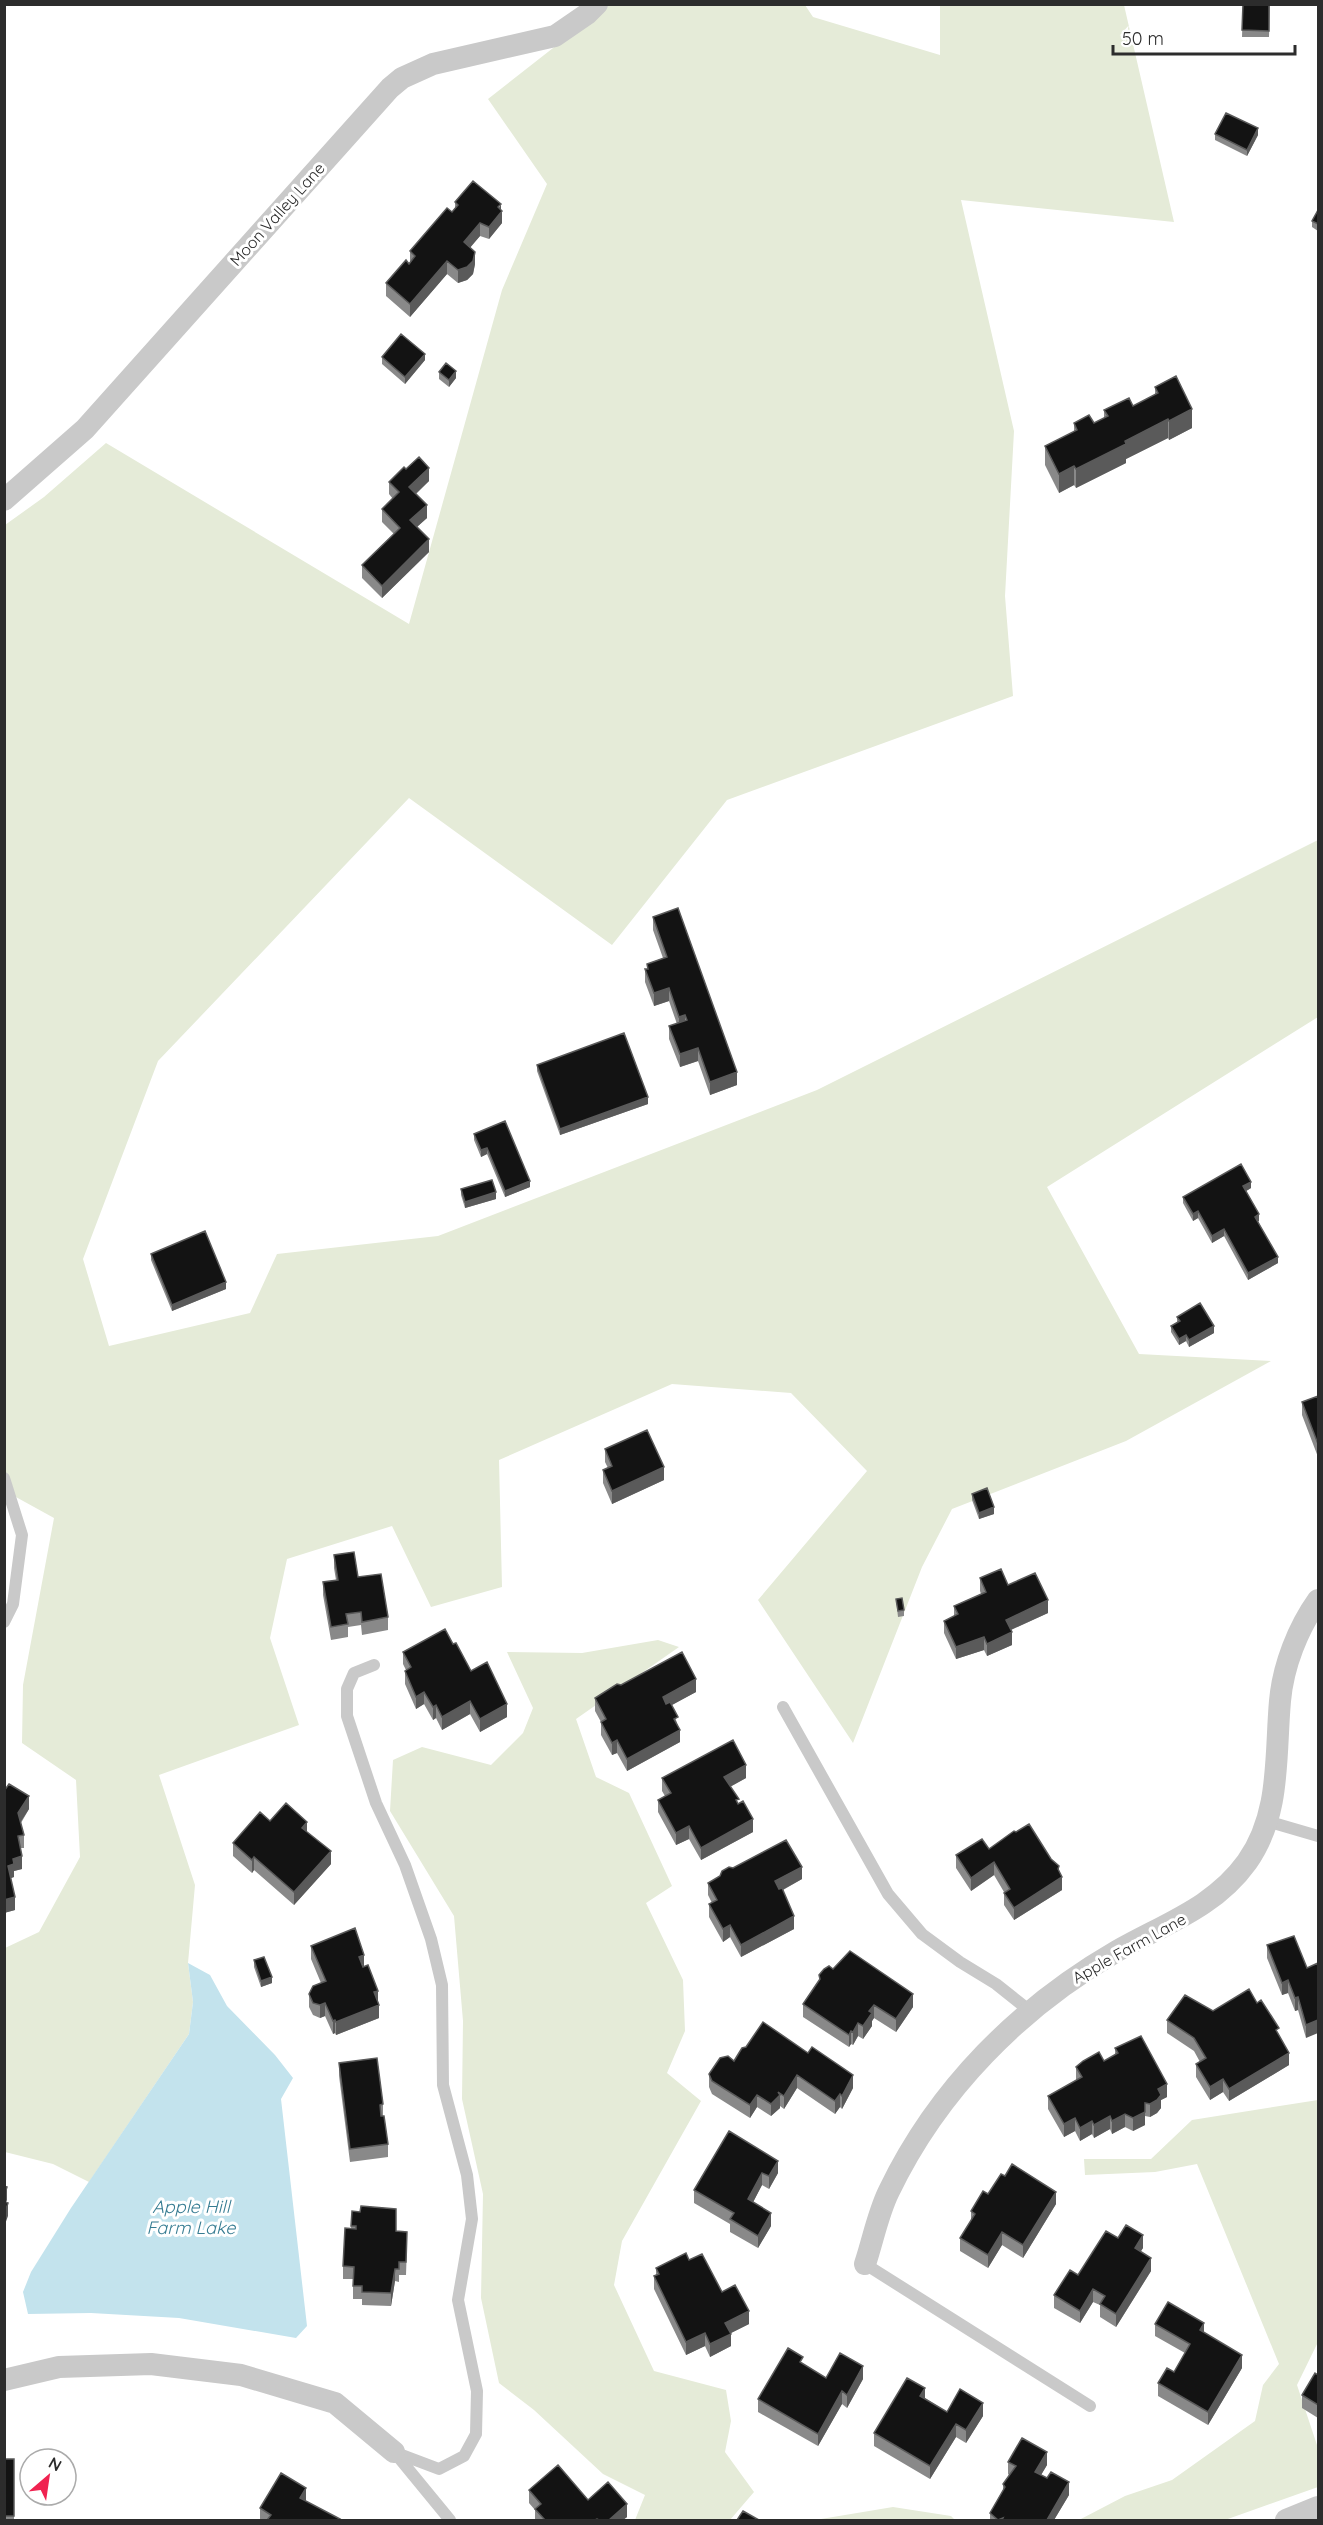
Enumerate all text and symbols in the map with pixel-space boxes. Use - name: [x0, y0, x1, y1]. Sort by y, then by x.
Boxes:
- scale bar: [1113, 18, 1294, 56]
- text: 50 m: [1122, 27, 1164, 50]
- street label: Moon Valley Lane: [225, 158, 329, 270]
- street label: Apple Farm Lane: [1069, 1909, 1189, 1987]
- water label: Apple Hill Farm Lake: [147, 2195, 236, 2239]
- north arrow: [18, 2447, 78, 2507]
- text: N: [45, 2452, 65, 2475]

